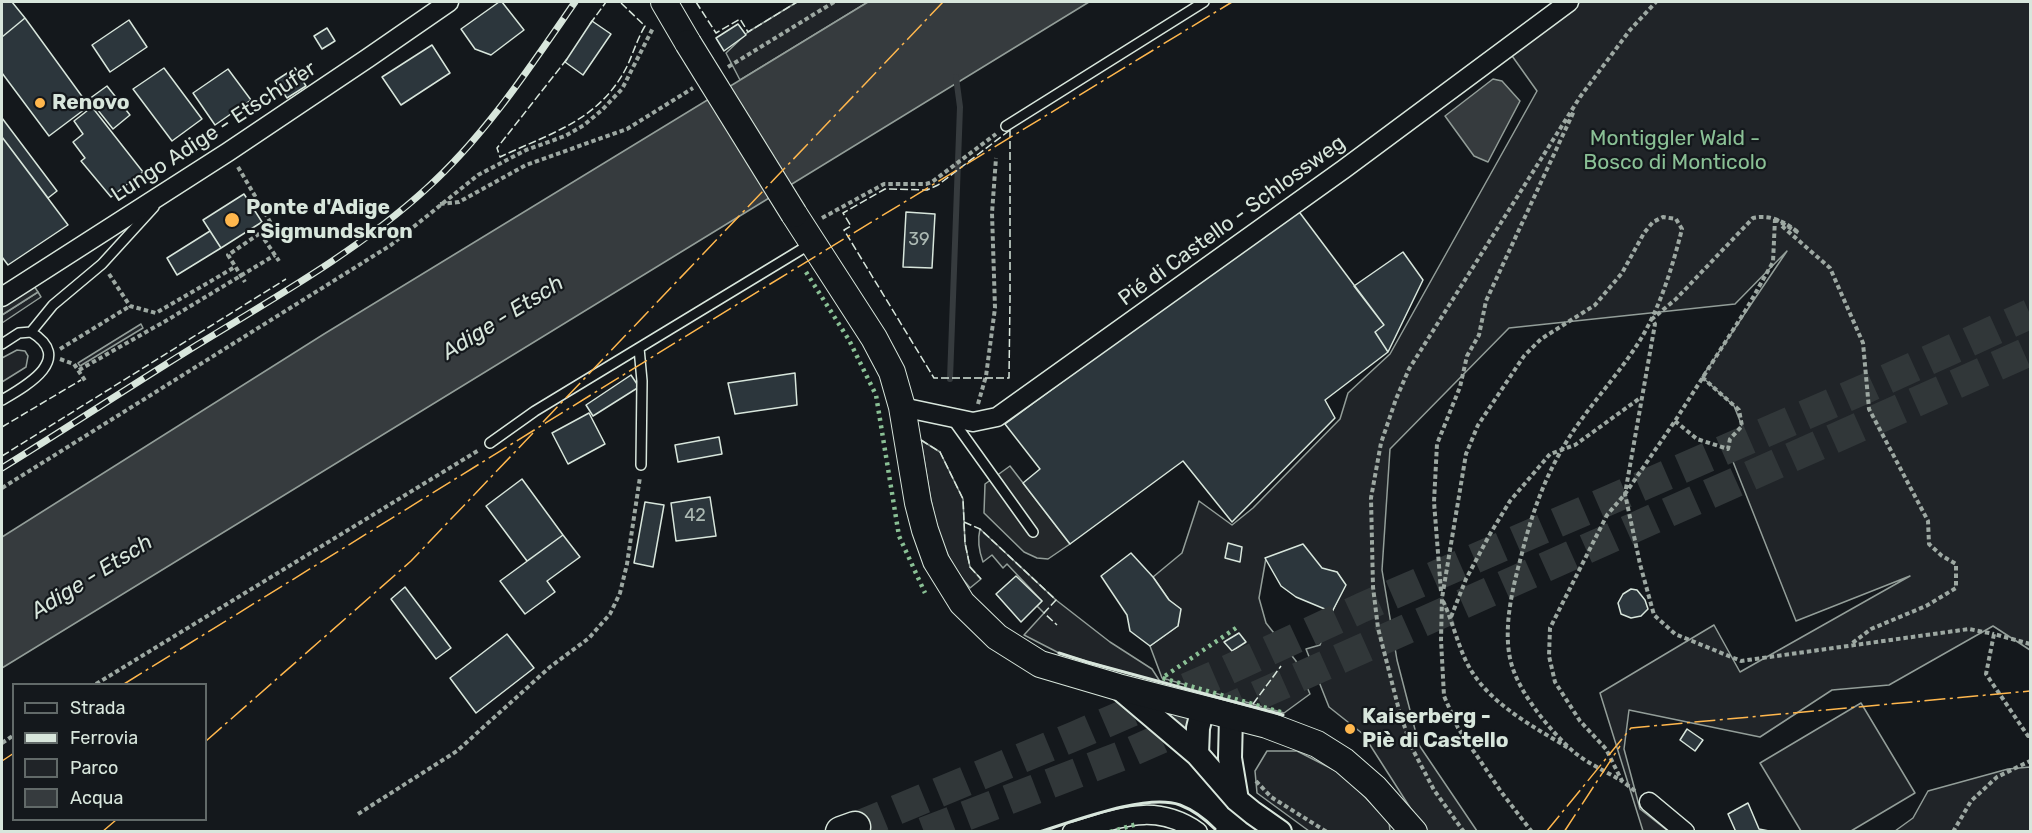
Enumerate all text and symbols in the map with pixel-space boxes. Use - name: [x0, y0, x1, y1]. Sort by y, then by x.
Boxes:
- street label: Lungo Adige - Etschufer: [107, 56, 321, 208]
- place label: Renovo: [52, 90, 130, 116]
- marker: Renovo: [33, 96, 47, 110]
- park label: Montiggler Wald - Bosco di Monticolo: [1583, 126, 1767, 176]
- street label: Pié di Castello - Schlossweg: [1114, 130, 1350, 312]
- place label: Ponte d'Adige - Sigmundskron: [246, 195, 413, 245]
- marker: Ponte d'Adige - Sigmundskron: [223, 211, 241, 229]
- house number: 39: [908, 229, 930, 251]
- water label: Adige - Etsch: [437, 270, 569, 366]
- house number: 42: [684, 505, 706, 527]
- water label: Adige - Etsch: [26, 529, 158, 625]
- legend: [12, 683, 207, 821]
- text: Strada: [70, 697, 126, 719]
- place label: Kaiserberg - Piè di Castello: [1362, 704, 1509, 754]
- marker: Kaiserberg - Piè di Castello: [1343, 722, 1357, 736]
- text: Ferrovia: [70, 727, 138, 749]
- text: Parco: [70, 757, 118, 779]
- text: Acqua: [70, 787, 123, 809]

